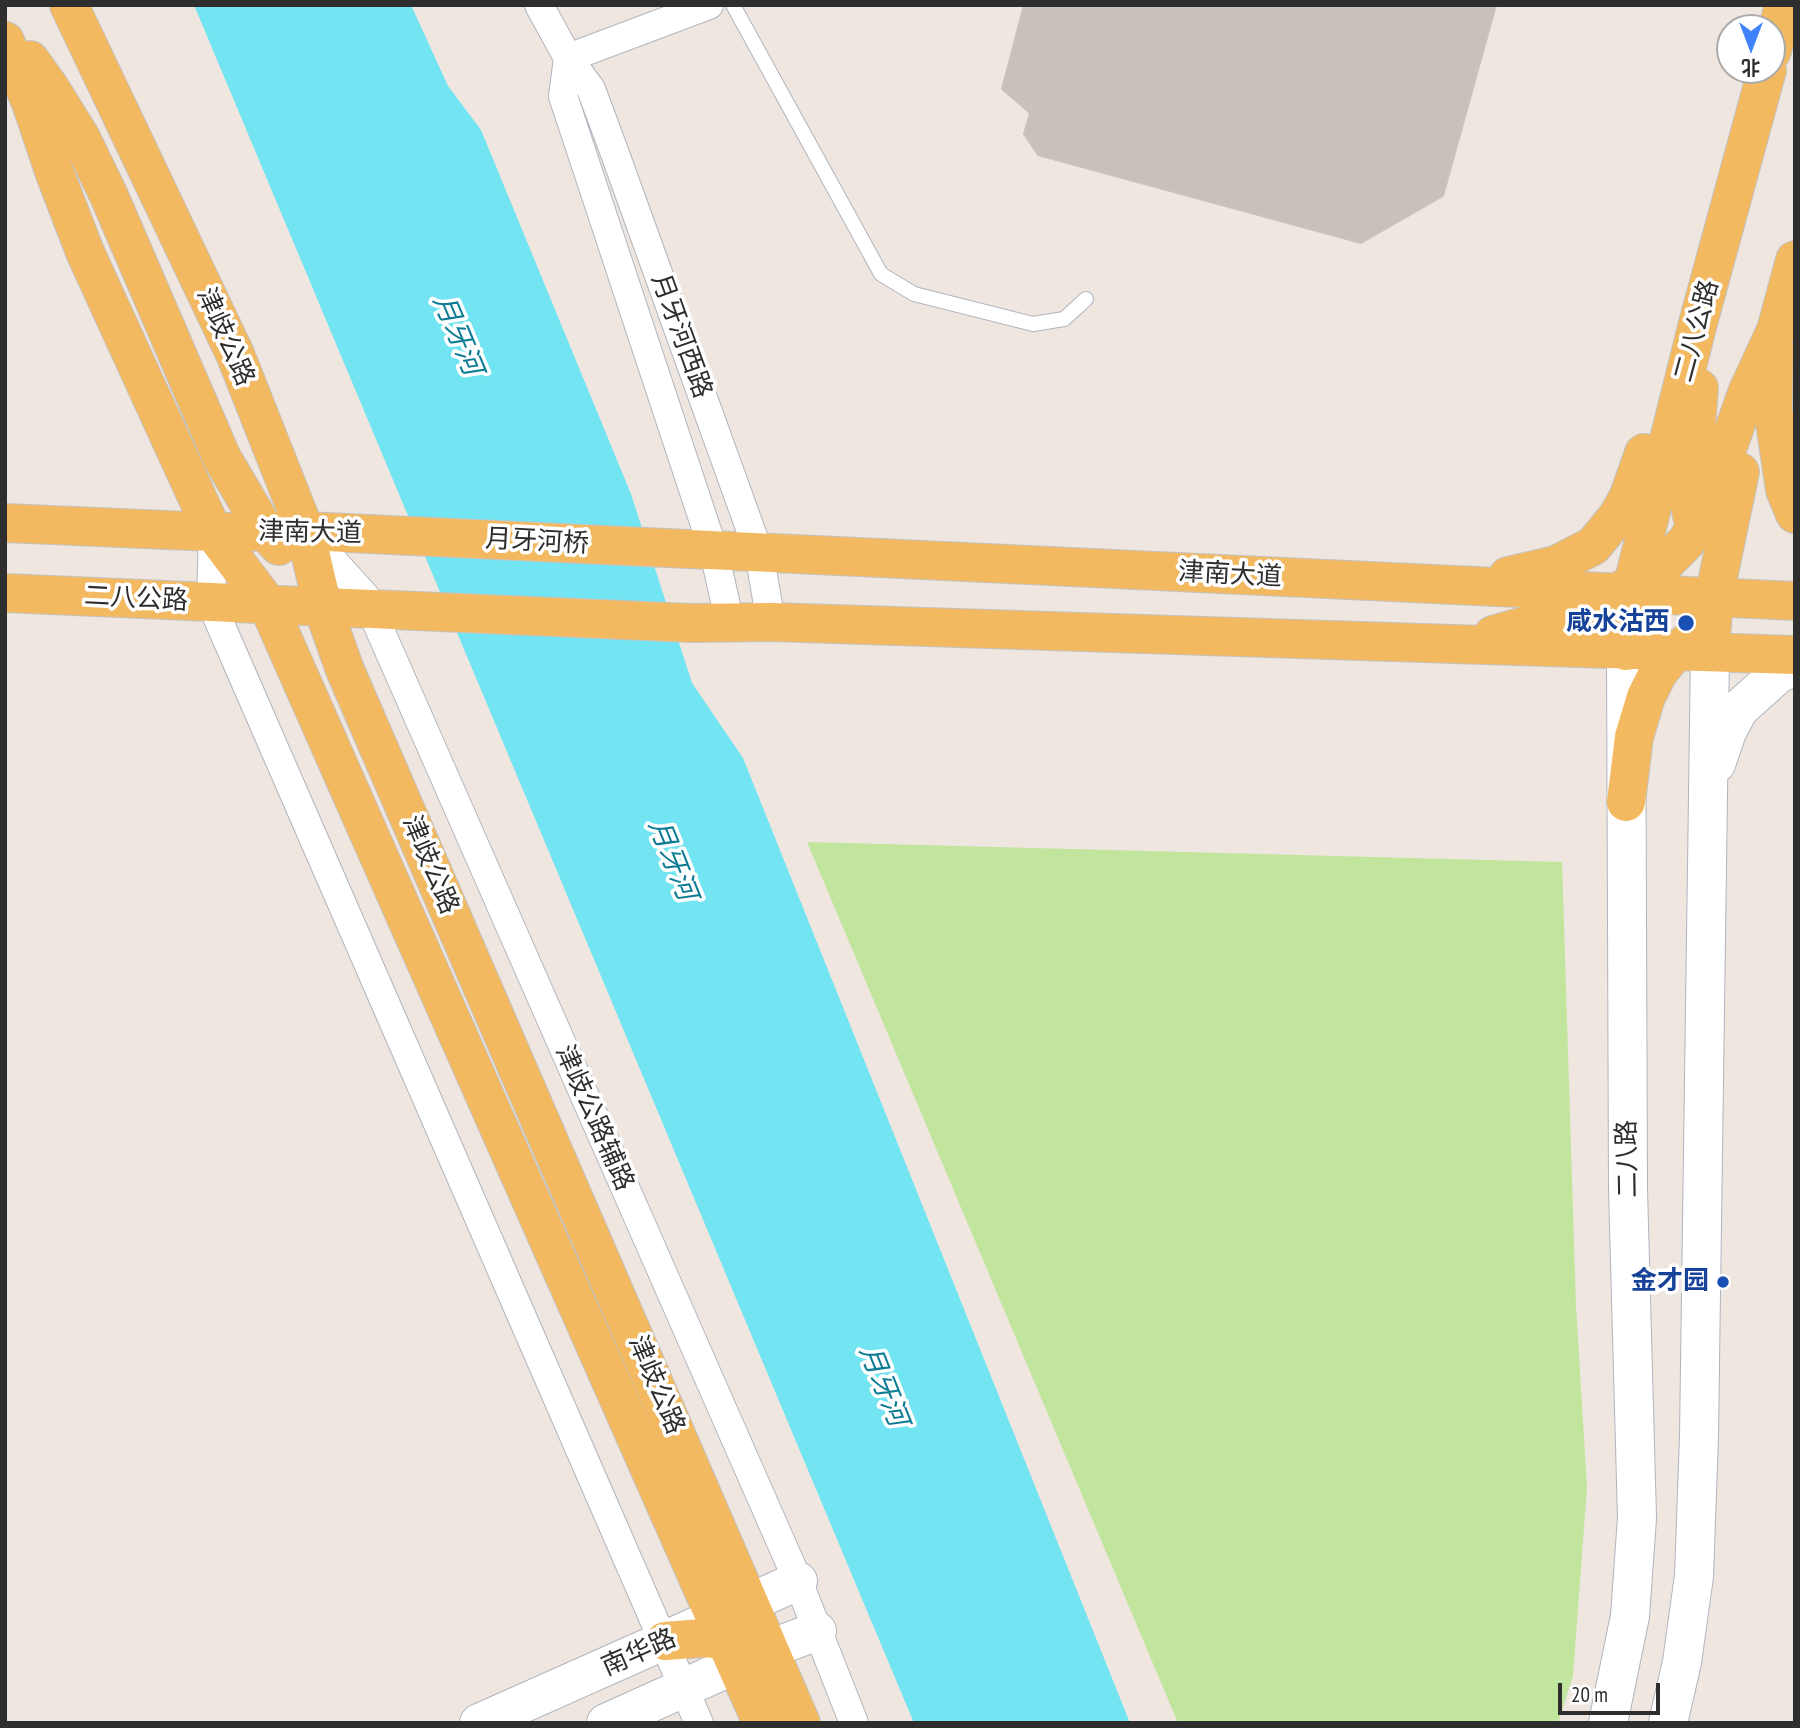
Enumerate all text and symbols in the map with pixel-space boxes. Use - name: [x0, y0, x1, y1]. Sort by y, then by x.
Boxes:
- north arrow: [1716, 14, 1786, 84]
- text: 北: [1742, 56, 1761, 80]
- street label: 月牙河西路: [644, 270, 718, 402]
- street label: 二八公路: [1668, 277, 1726, 385]
- street label: 津歧公路: [190, 283, 260, 391]
- water label: 月牙河: [425, 290, 489, 380]
- street label: 津南大道: [258, 516, 362, 550]
- street label: 月牙河桥: [484, 524, 590, 560]
- street label: 津南大道: [1177, 557, 1283, 593]
- street label: 二八公路: [83, 581, 189, 617]
- place label: 咸水沽西: [1566, 607, 1670, 639]
- marker: 咸水沽西: [1676, 613, 1696, 633]
- street label: 津歧公路: [395, 811, 465, 919]
- water label: 月牙河: [641, 815, 703, 905]
- street label: 津歧公路辅路: [548, 1040, 640, 1196]
- street label: 二八路: [1612, 1120, 1644, 1198]
- place label: 金才园: [1631, 1266, 1709, 1298]
- marker: 金才园: [1715, 1274, 1731, 1290]
- street label: 津歧公路: [621, 1331, 691, 1439]
- water label: 月牙河: [852, 1341, 914, 1431]
- street label: 南华路: [597, 1623, 681, 1683]
- scale bar: [1562, 1668, 1664, 1712]
- text: 20 m: [1571, 1681, 1608, 1708]

